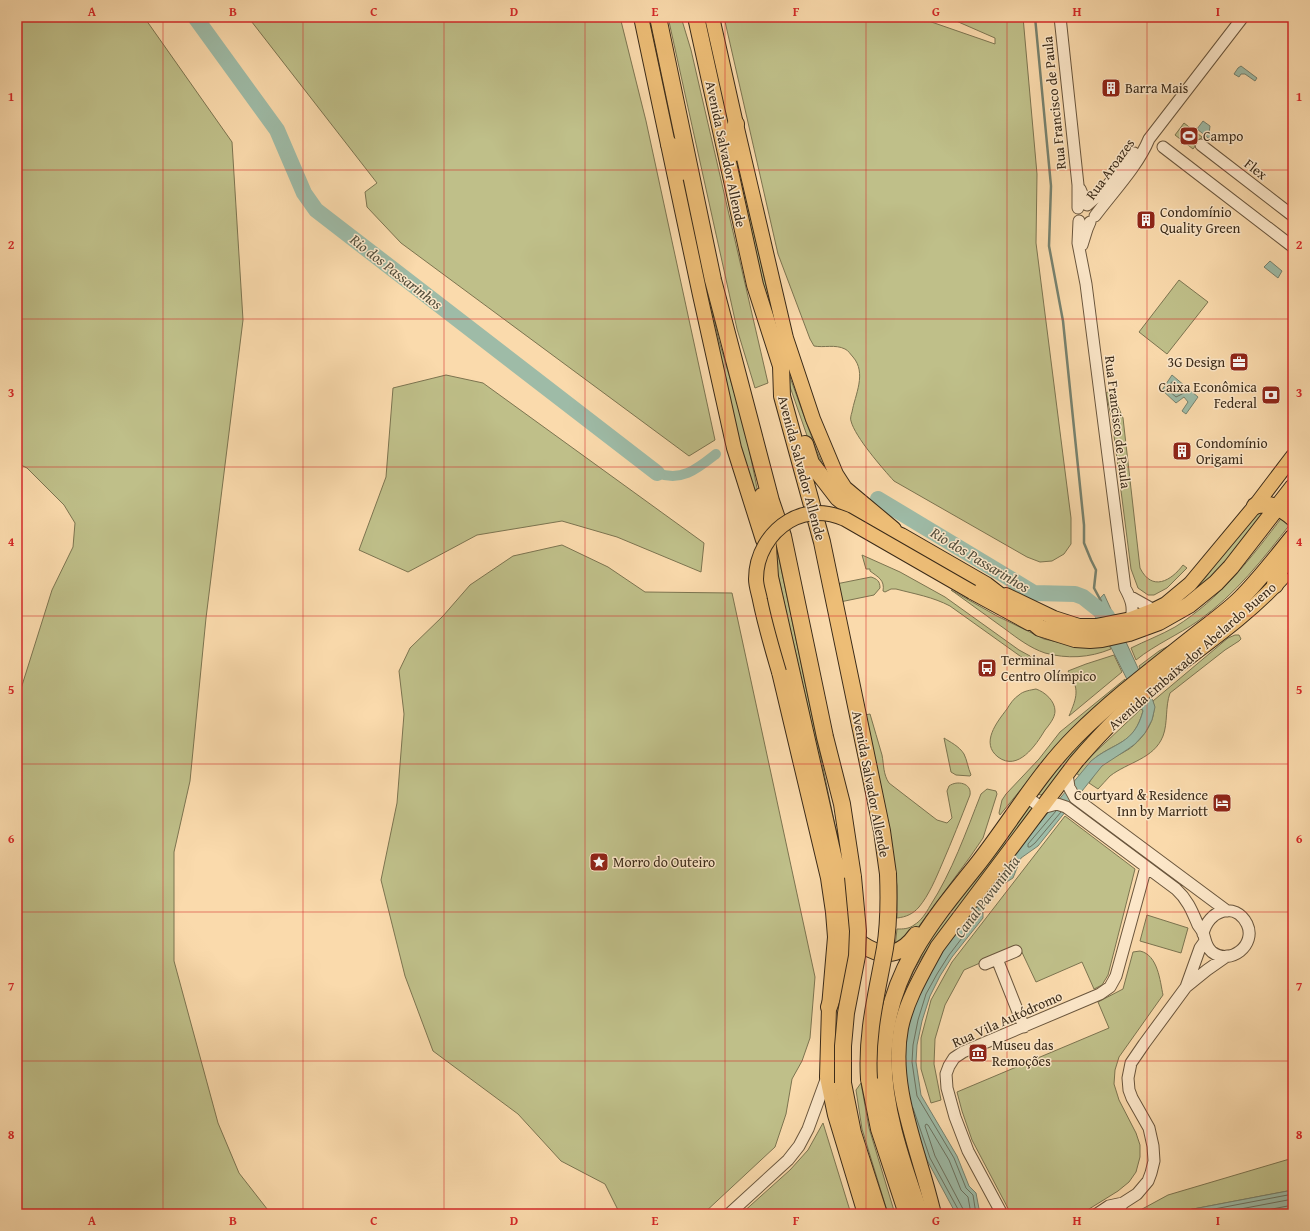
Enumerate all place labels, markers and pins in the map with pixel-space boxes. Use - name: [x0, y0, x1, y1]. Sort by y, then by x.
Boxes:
- building icon: Barra Mais: [1100, 77, 1122, 99]
- place label: Barra Mais: [1125, 78, 1188, 98]
- sports icon: Campo: [1178, 125, 1200, 147]
- place label: Campo: [1203, 126, 1243, 146]
- place label: Condomínio Quality Green: [1160, 202, 1241, 238]
- building icon: Condomínio Quality Green: [1135, 209, 1157, 231]
- office icon: 3G Design: [1228, 351, 1250, 373]
- place label: 3G Design: [1168, 352, 1225, 372]
- place label: Caixa Econômica Federal: [1158, 377, 1257, 413]
- bank icon: Caixa Econômica Federal: [1260, 384, 1282, 406]
- place label: Condomínio Origami: [1196, 433, 1268, 469]
- building icon: Condomínio Origami: [1171, 440, 1193, 462]
- place label: Terminal Centro Olímpico: [1001, 650, 1096, 686]
- bus stop icon: Terminal Centro Olímpico: [976, 657, 998, 679]
- place label: Courtyard & Residence Inn by Marriott: [1074, 785, 1208, 821]
- hotel icon: Courtyard & Residence Inn by Marriott: [1211, 792, 1233, 814]
- place icon: Morro do Outeiro: [588, 851, 610, 873]
- place label: Morro do Outeiro: [613, 852, 715, 872]
- place label: Museu das Remoções: [992, 1035, 1053, 1071]
- museum icon: Museu das Remoções: [967, 1042, 989, 1064]

